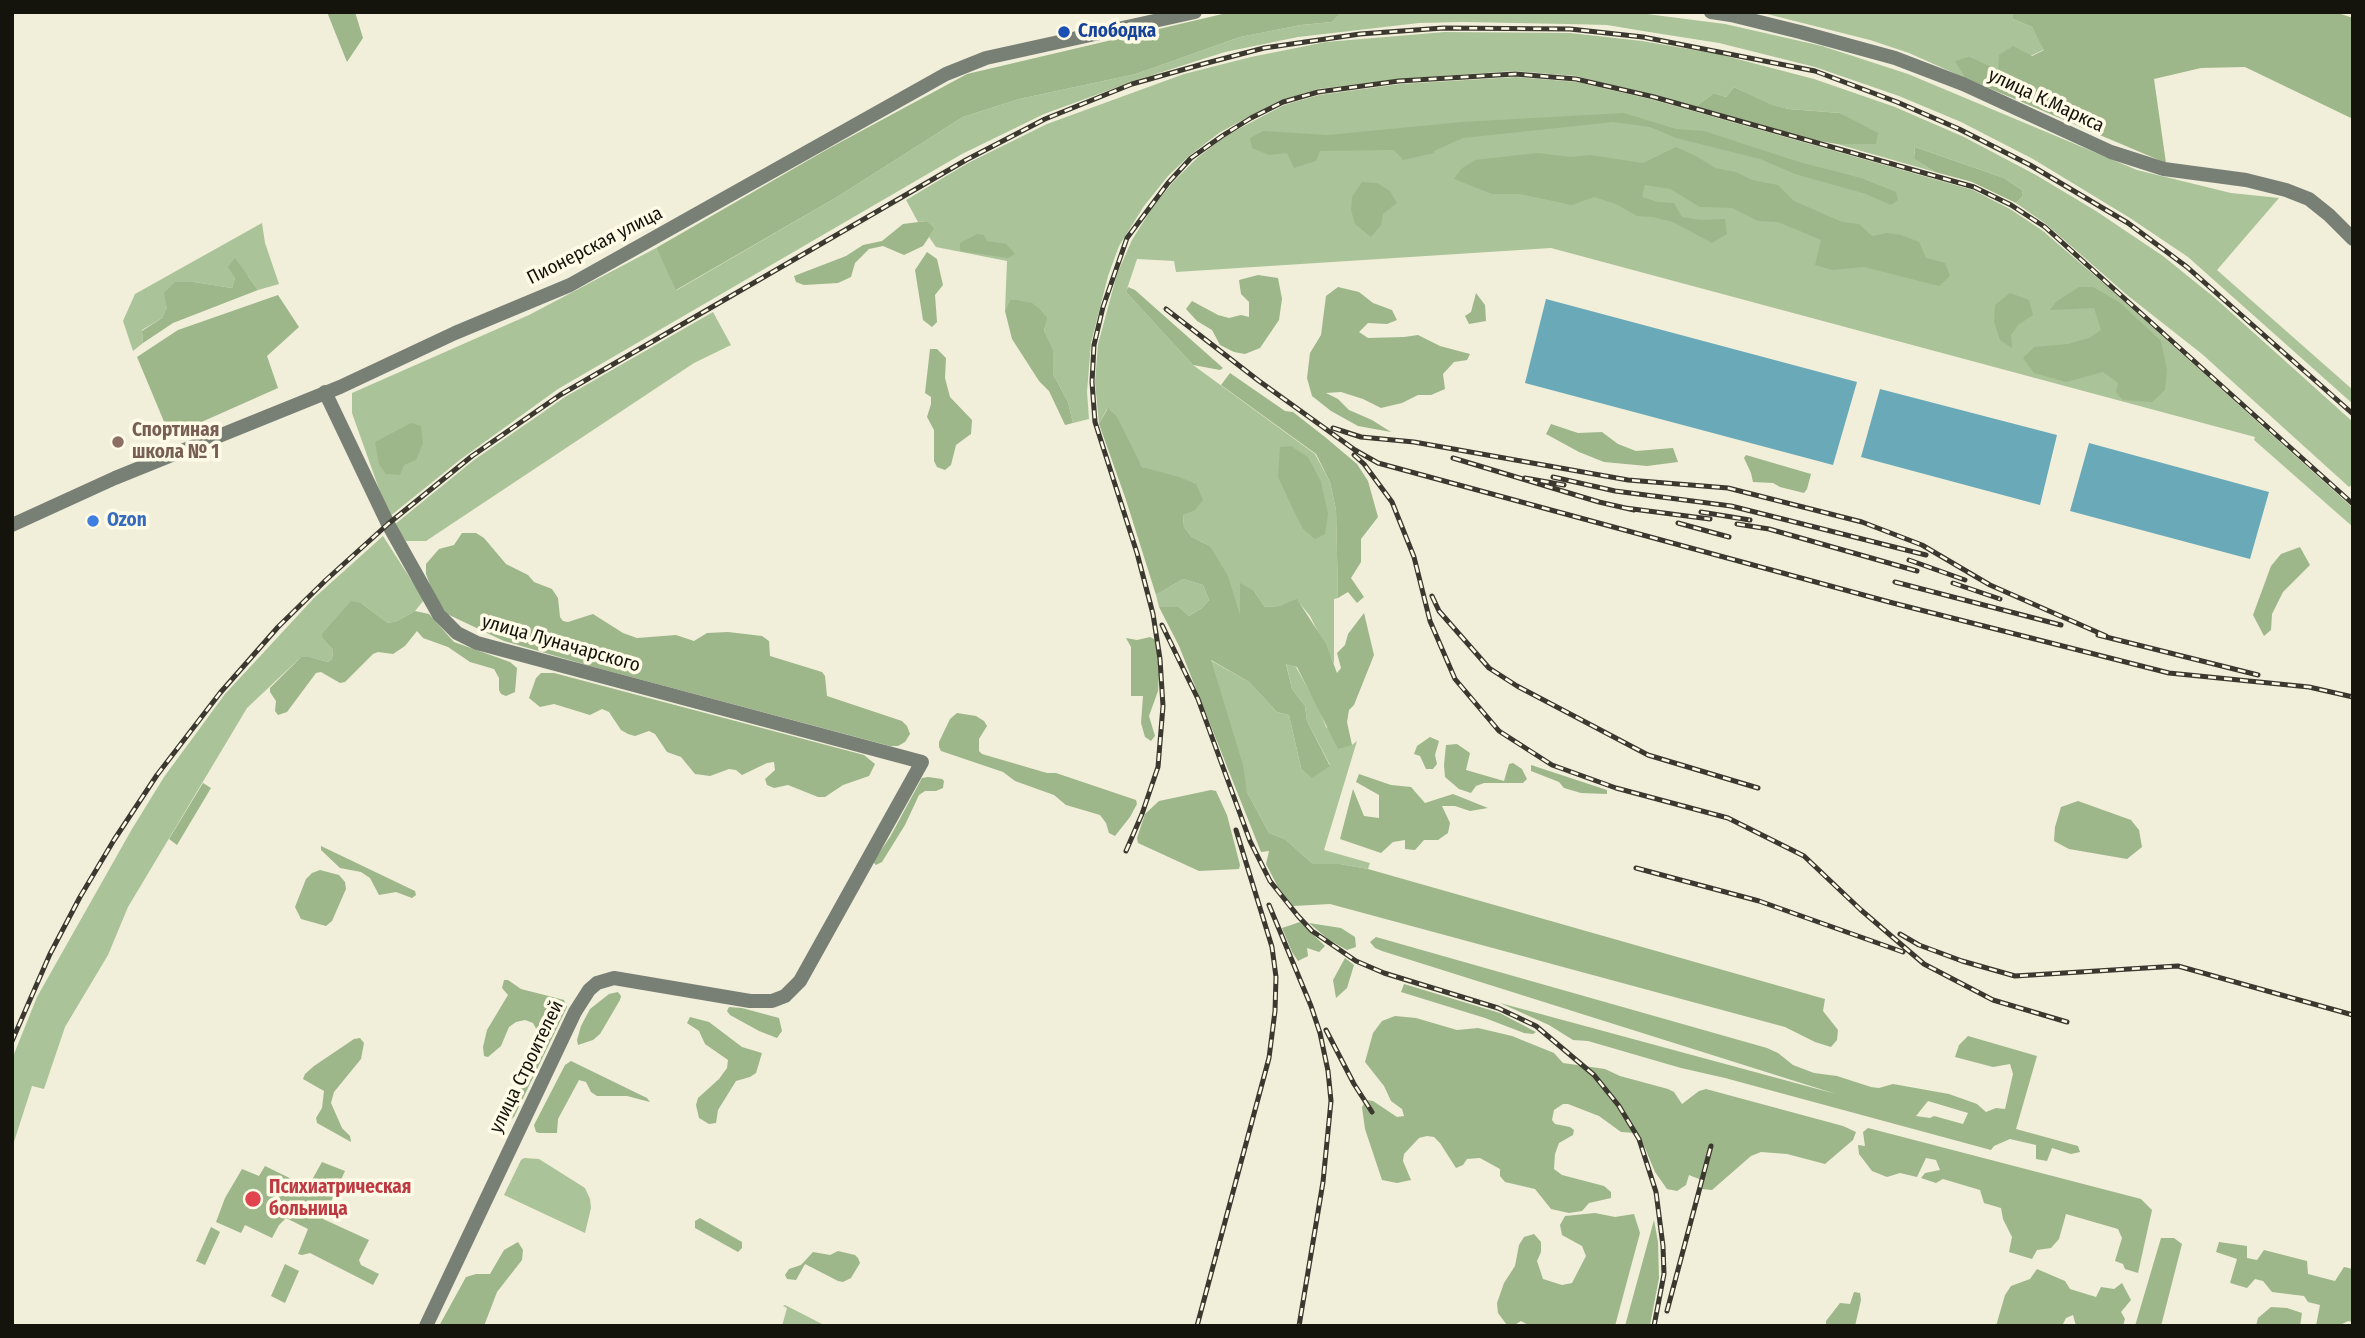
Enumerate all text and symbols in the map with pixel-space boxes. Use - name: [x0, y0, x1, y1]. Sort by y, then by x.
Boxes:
- place label: Слободка: [1078, 21, 1156, 43]
- marker: Слободка: [1056, 24, 1072, 40]
- street label: улица К.Маркса: [1984, 64, 2108, 138]
- street label: Пионерская улица: [524, 202, 666, 290]
- place label: Спортиная школа № 1: [132, 420, 219, 464]
- marker: Спортиная школа № 1: [110, 434, 126, 450]
- place label: Ozon: [107, 510, 147, 532]
- marker: Ozon: [85, 513, 101, 529]
- street label: улица Луначарского: [479, 610, 643, 678]
- street label: улица Строителей: [485, 997, 569, 1137]
- place label: Психиатрическая больница: [269, 1177, 411, 1221]
- marker: Психиатрическая больница: [243, 1189, 263, 1209]

